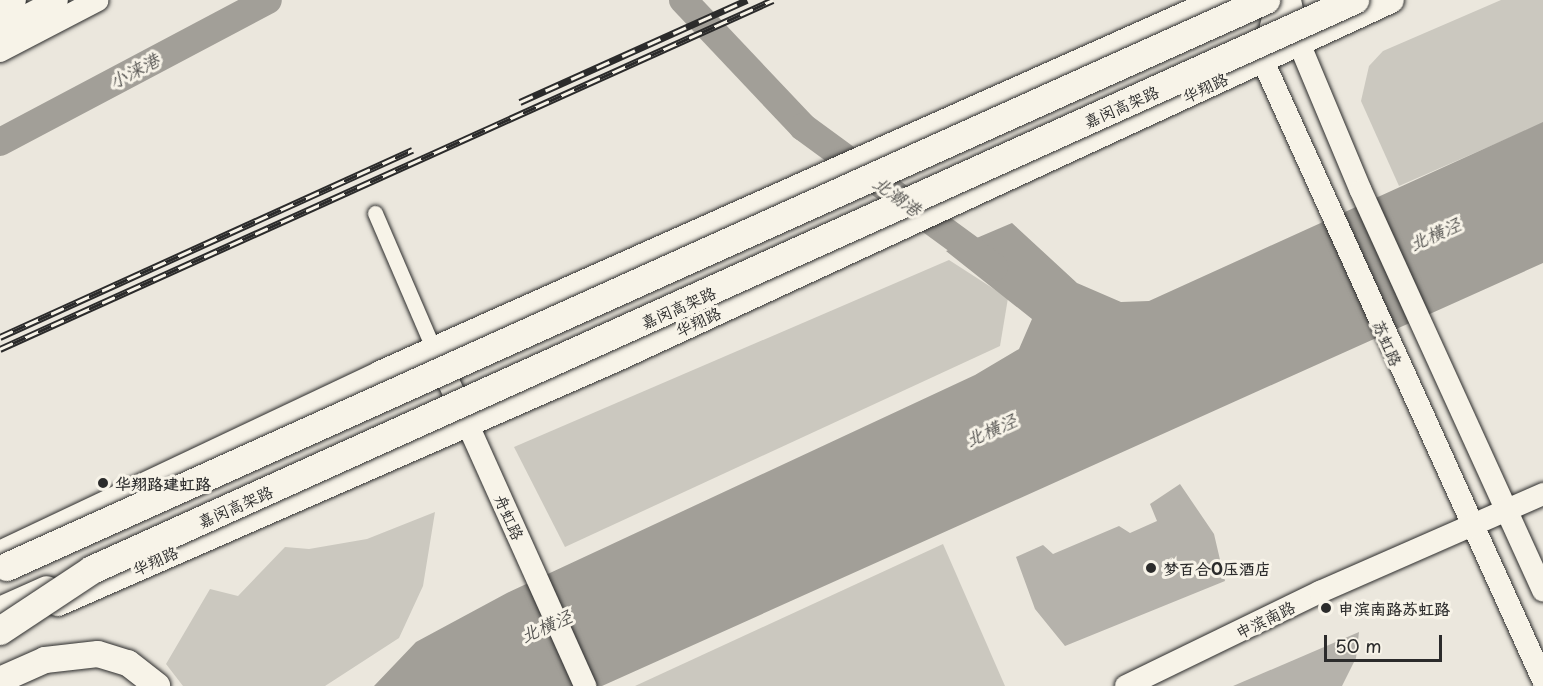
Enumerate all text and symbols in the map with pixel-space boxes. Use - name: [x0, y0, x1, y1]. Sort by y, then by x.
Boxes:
- water label: 小涞港: [105, 49, 163, 93]
- street label: 华翔路: [1179, 68, 1231, 106]
- street label: 嘉闵高架路: [1081, 81, 1161, 131]
- water label: 北潮港: [869, 171, 925, 221]
- water label: 北横泾: [1406, 213, 1464, 255]
- street label: 嘉闵高架路: [638, 282, 718, 332]
- street label: 华翔路: [672, 302, 724, 340]
- street label: 苏虹路: [1369, 317, 1407, 369]
- water label: 北横泾: [962, 409, 1020, 451]
- place label: 华翔路建虹路: [115, 473, 211, 493]
- marker: 华翔路建虹路: [96, 476, 110, 490]
- street label: 嘉闵高架路: [195, 481, 275, 531]
- street label: 舟虹路: [491, 491, 529, 543]
- street label: 华翔路: [129, 541, 181, 579]
- place label: 梦百合0压酒店: [1163, 558, 1271, 578]
- marker: 梦百合0压酒店: [1144, 561, 1158, 575]
- street label: 申滨南路: [1232, 596, 1298, 642]
- place label: 申滨南路苏虹路: [1338, 598, 1450, 618]
- marker: 申滨南路苏虹路: [1319, 601, 1333, 615]
- water label: 北横泾: [517, 605, 575, 647]
- scale bar: [1327, 623, 1446, 661]
- text: 50 m: [1335, 632, 1382, 659]

